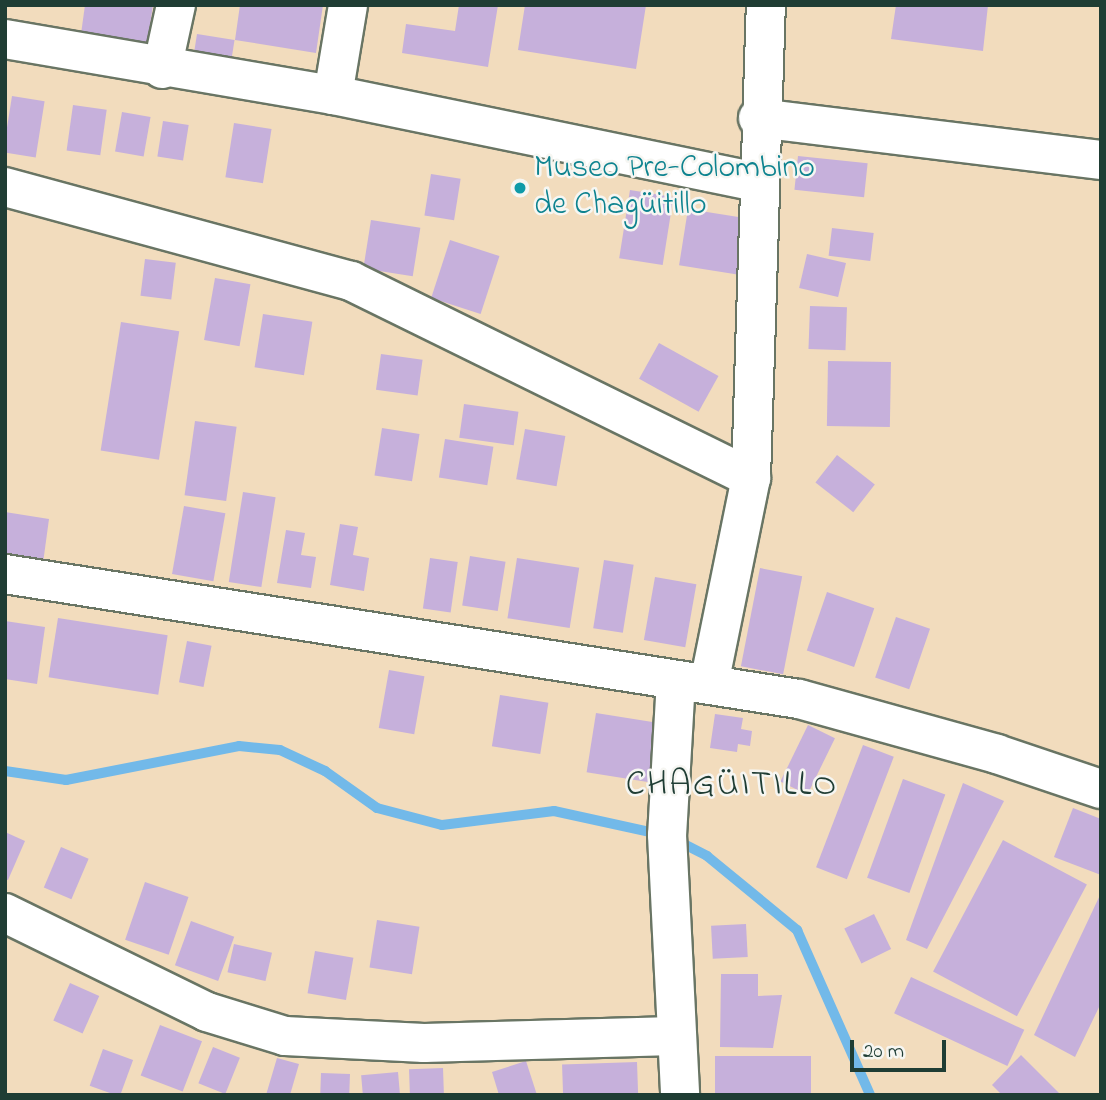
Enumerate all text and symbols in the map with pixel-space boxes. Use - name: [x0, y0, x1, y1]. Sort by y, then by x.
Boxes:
- place label: Museo Pre-Colombino de Chagüitillo: [534, 151, 815, 226]
- marker: Museo Pre-Colombino de Chagüitillo: [512, 180, 528, 196]
- district label: CHAGÜITILLO: [627, 765, 837, 807]
- scale bar: [854, 1026, 950, 1070]
- text: 20 m: [863, 1037, 904, 1067]

